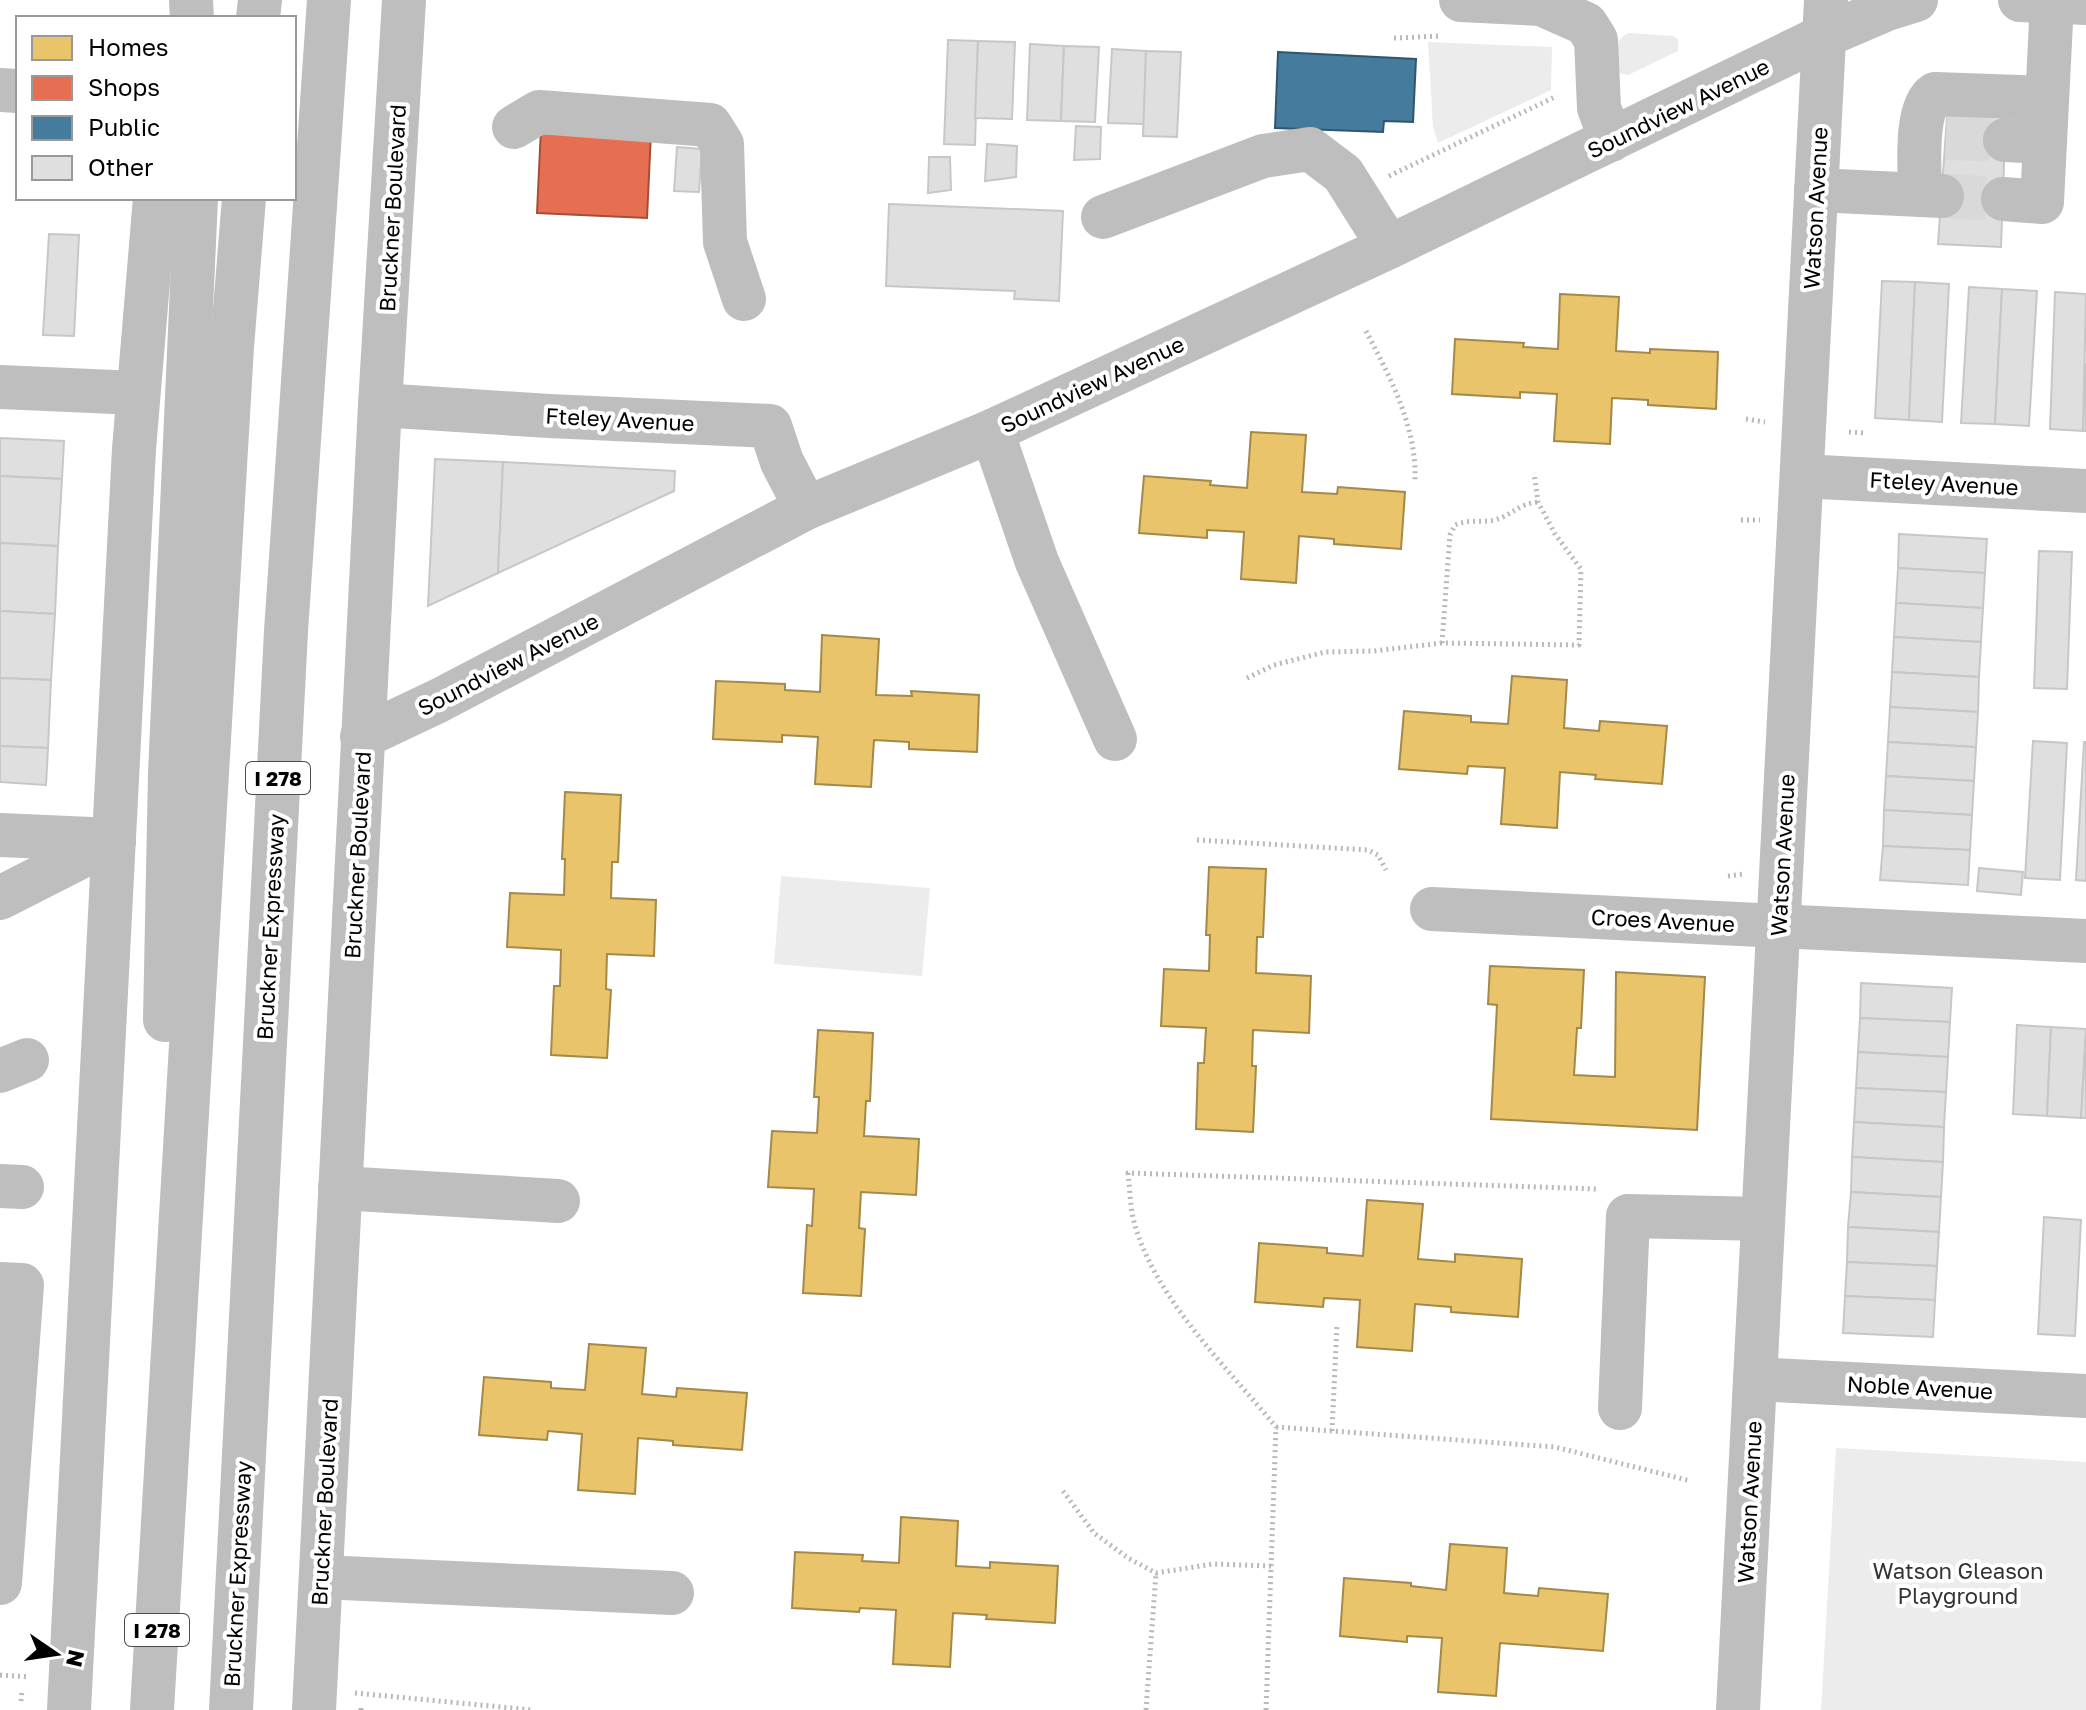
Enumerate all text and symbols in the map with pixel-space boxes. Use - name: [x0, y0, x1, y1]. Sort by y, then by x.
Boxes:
- legend: [16, 16, 296, 200]
- text: Homes: [88, 32, 169, 61]
- street label: Soundview Avenue: [1582, 52, 1774, 164]
- text: Shops: [88, 72, 160, 101]
- street label: Bruckner Boulevard: [373, 104, 411, 312]
- text: Public: [88, 112, 160, 141]
- street label: Watson Avenue: [1797, 126, 1833, 290]
- text: Other: [88, 152, 153, 181]
- street label: Soundview Avenue: [996, 330, 1188, 438]
- street label: Fteley Avenue: [545, 402, 695, 436]
- street label: Fteley Avenue: [1869, 466, 2019, 500]
- street label: Soundview Avenue: [413, 607, 603, 721]
- street label: Bruckner Boulevard: [338, 751, 376, 959]
- road number: I 278: [246, 762, 310, 794]
- street label: Watson Avenue: [1764, 773, 1800, 937]
- street label: Bruckner Expressway: [251, 813, 289, 1041]
- street label: Croes Avenue: [1590, 903, 1736, 937]
- street label: Noble Avenue: [1846, 1370, 1994, 1404]
- street label: Bruckner Boulevard: [305, 1398, 343, 1606]
- street label: Watson Avenue: [1731, 1420, 1767, 1584]
- street label: Bruckner Expressway: [218, 1460, 256, 1688]
- park label: Watson Gleason Playground: [1872, 1557, 2044, 1609]
- north arrow: [16, 1614, 96, 1694]
- road number: I 278: [125, 1614, 189, 1646]
- text: N: [61, 1647, 91, 1670]

